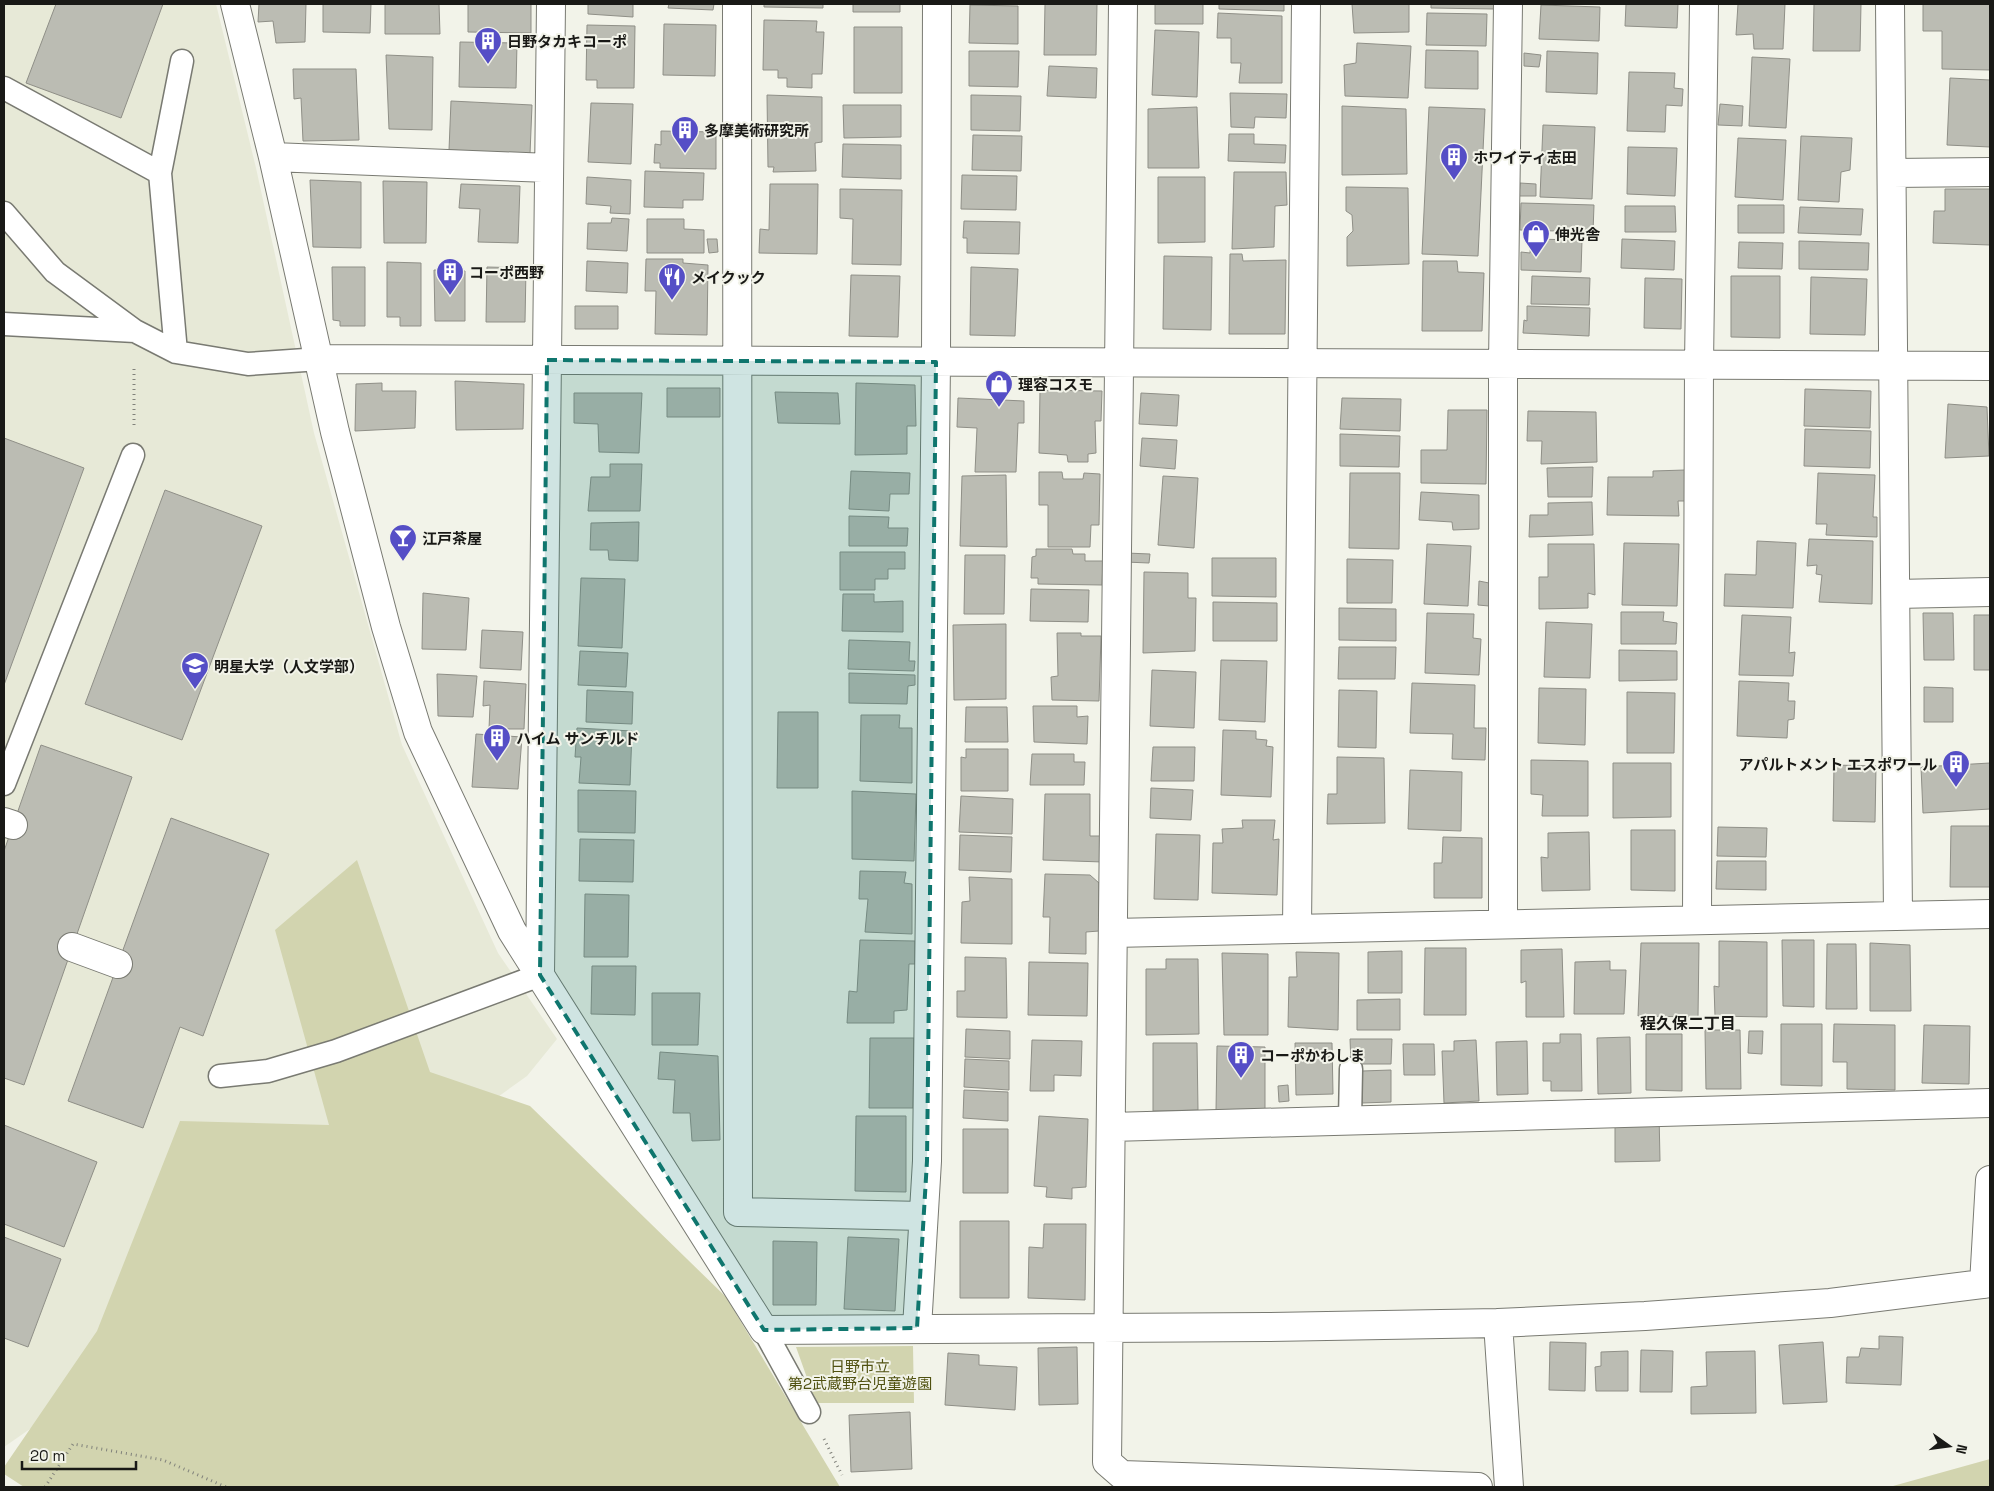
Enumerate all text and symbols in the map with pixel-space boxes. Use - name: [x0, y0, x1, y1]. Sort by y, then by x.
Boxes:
- building icon: 日野タカキコーポ: [473, 26, 503, 65]
- place label: 日野タカキコーポ: [507, 32, 627, 51]
- building icon: 多摩美術研究所: [670, 115, 700, 154]
- place label: 多摩美術研究所: [704, 121, 809, 140]
- building icon: ホワイティ志田: [1439, 142, 1469, 181]
- place label: ホワイティ志田: [1473, 148, 1577, 167]
- shop icon: 伸光舎: [1521, 219, 1551, 258]
- place label: 伸光舎: [1555, 225, 1601, 244]
- building icon: コーポ西野: [435, 257, 465, 296]
- restaurant icon: メイクック: [657, 262, 687, 301]
- place label: コーポ西野: [469, 263, 544, 282]
- place label: メイクック: [691, 268, 766, 287]
- shop icon: 理容コスモ: [984, 369, 1014, 408]
- place label: 理容コスモ: [1018, 375, 1093, 394]
- bar icon: 江戸茶屋: [388, 523, 418, 562]
- place label: 江戸茶屋: [422, 529, 482, 548]
- school or university icon: 明星大学（人文学部）: [180, 651, 210, 690]
- place label: 明星大学（人文学部）: [214, 657, 364, 676]
- building icon: ハイム サンチルド: [482, 723, 512, 762]
- place label: ハイム サンチルド: [516, 729, 639, 748]
- building icon: アパルトメント エスポワール: [1941, 749, 1971, 788]
- place label: アパルトメント エスポワール: [1738, 755, 1937, 774]
- district label: 程久保二丁目: [1640, 1013, 1736, 1034]
- building icon: コーポかわしま: [1226, 1040, 1256, 1079]
- place label: コーポかわしま: [1260, 1046, 1365, 1065]
- park label: 日野市立 第2武蔵野台児童遊園: [788, 1357, 932, 1393]
- north arrow: [1924, 1421, 1974, 1471]
- scale bar: [22, 1438, 136, 1470]
- text: N: [1952, 1442, 1971, 1456]
- text: 20 m: [30, 1446, 65, 1465]

